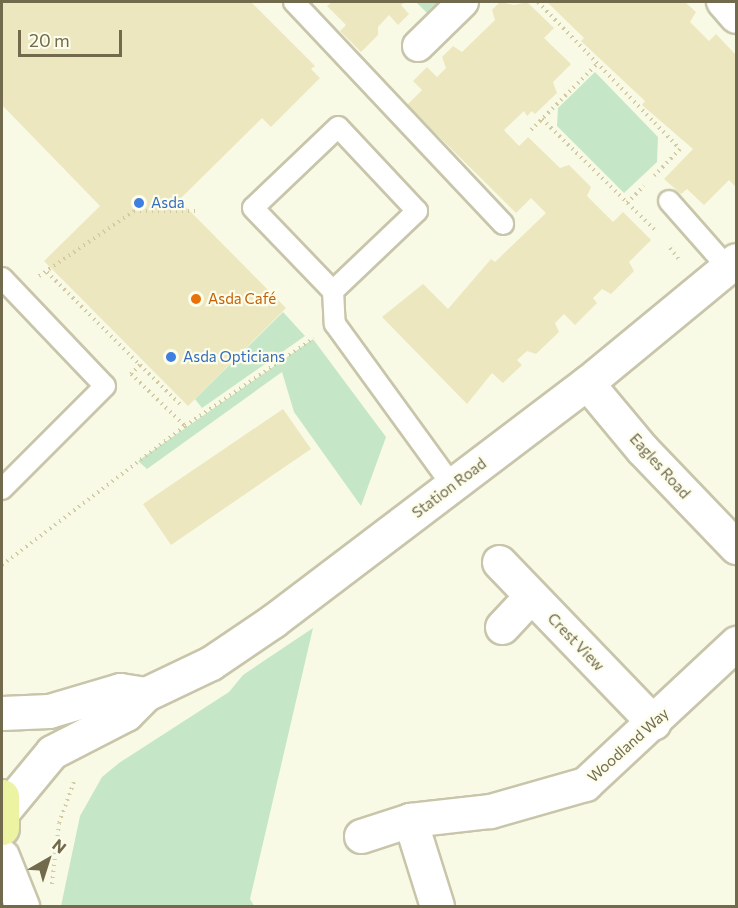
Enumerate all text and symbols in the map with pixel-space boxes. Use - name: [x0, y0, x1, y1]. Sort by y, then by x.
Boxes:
- scale bar: [21, 18, 124, 56]
- text: 20 m: [29, 29, 70, 51]
- place label: Asda: [151, 194, 185, 212]
- marker: Asda: [132, 196, 146, 210]
- place label: Asda Café: [208, 290, 276, 308]
- marker: Asda Café: [189, 292, 203, 306]
- place label: Asda Opticians: [183, 348, 285, 366]
- marker: Asda Opticians: [164, 350, 178, 364]
- street label: Eagles Road: [626, 430, 694, 502]
- street label: Station Road: [408, 454, 490, 522]
- street label: Crest View: [544, 609, 608, 675]
- street label: Woodland Way: [584, 704, 672, 786]
- north arrow: [18, 830, 78, 890]
- text: N: [49, 834, 70, 857]

